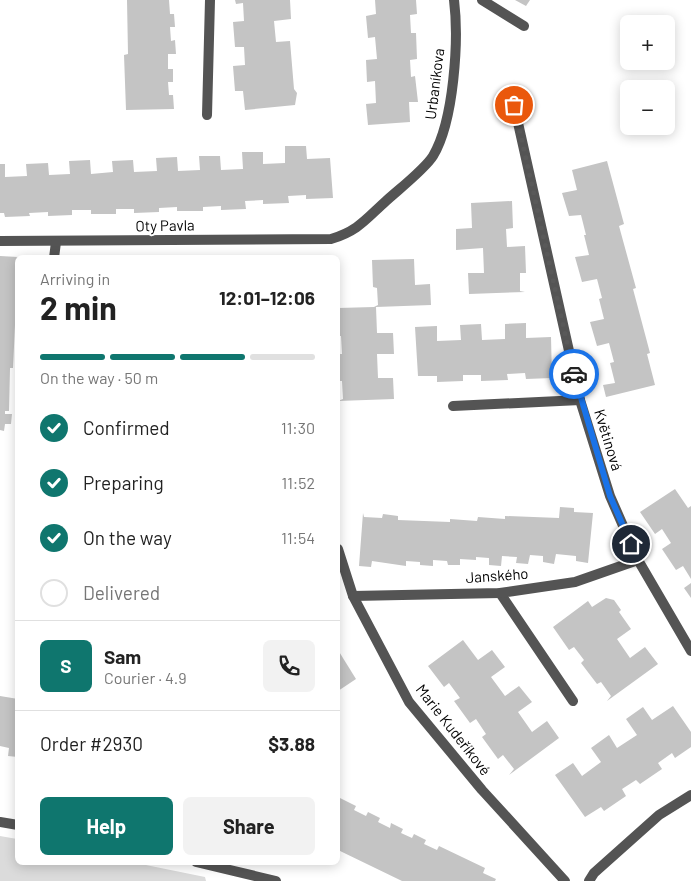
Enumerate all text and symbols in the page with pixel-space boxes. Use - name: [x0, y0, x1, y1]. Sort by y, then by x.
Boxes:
- map controls: [620, 15, 675, 135]
- button: +: [620, 15, 675, 70]
- street label: Urbaníkova: [421, 47, 447, 121]
- button: −: [620, 80, 675, 135]
- pin: [493, 84, 535, 126]
- icon: bag: [500, 91, 528, 119]
- street label: Oty Pavla: [135, 215, 195, 235]
- text: Arriving in: [40, 269, 110, 288]
- text: 12:01–12:06: [219, 286, 315, 309]
- text: 2 min: [40, 288, 117, 326]
- courier: [549, 349, 599, 399]
- icon: car: [560, 360, 588, 388]
- text: On the way · 50 m: [40, 368, 158, 387]
- street label: Květinová: [591, 407, 627, 473]
- icon: check: [40, 414, 68, 442]
- text: Confirmed: [83, 416, 170, 439]
- text: 11:30: [281, 418, 315, 437]
- icon: check: [40, 469, 68, 497]
- text: Preparing: [83, 471, 164, 494]
- text: 11:52: [282, 473, 315, 492]
- pin: [610, 523, 652, 565]
- icon: check: [40, 524, 68, 552]
- text: On the way: [83, 526, 172, 549]
- text: 11:54: [281, 528, 315, 547]
- icon: home: [617, 530, 645, 558]
- street label: Janského: [465, 564, 529, 586]
- text: Delivered: [83, 581, 160, 604]
- button: phone: [263, 640, 315, 692]
- text: Sam: [104, 645, 141, 668]
- text: S: [60, 654, 72, 677]
- text: Courier · 4.9: [104, 668, 187, 687]
- street label: Marie Kudeříkové: [413, 680, 495, 779]
- text: Order #2930: [40, 732, 143, 755]
- text: $3.88: [268, 732, 315, 755]
- button: Help: [40, 797, 173, 855]
- button: Share: [183, 797, 315, 855]

